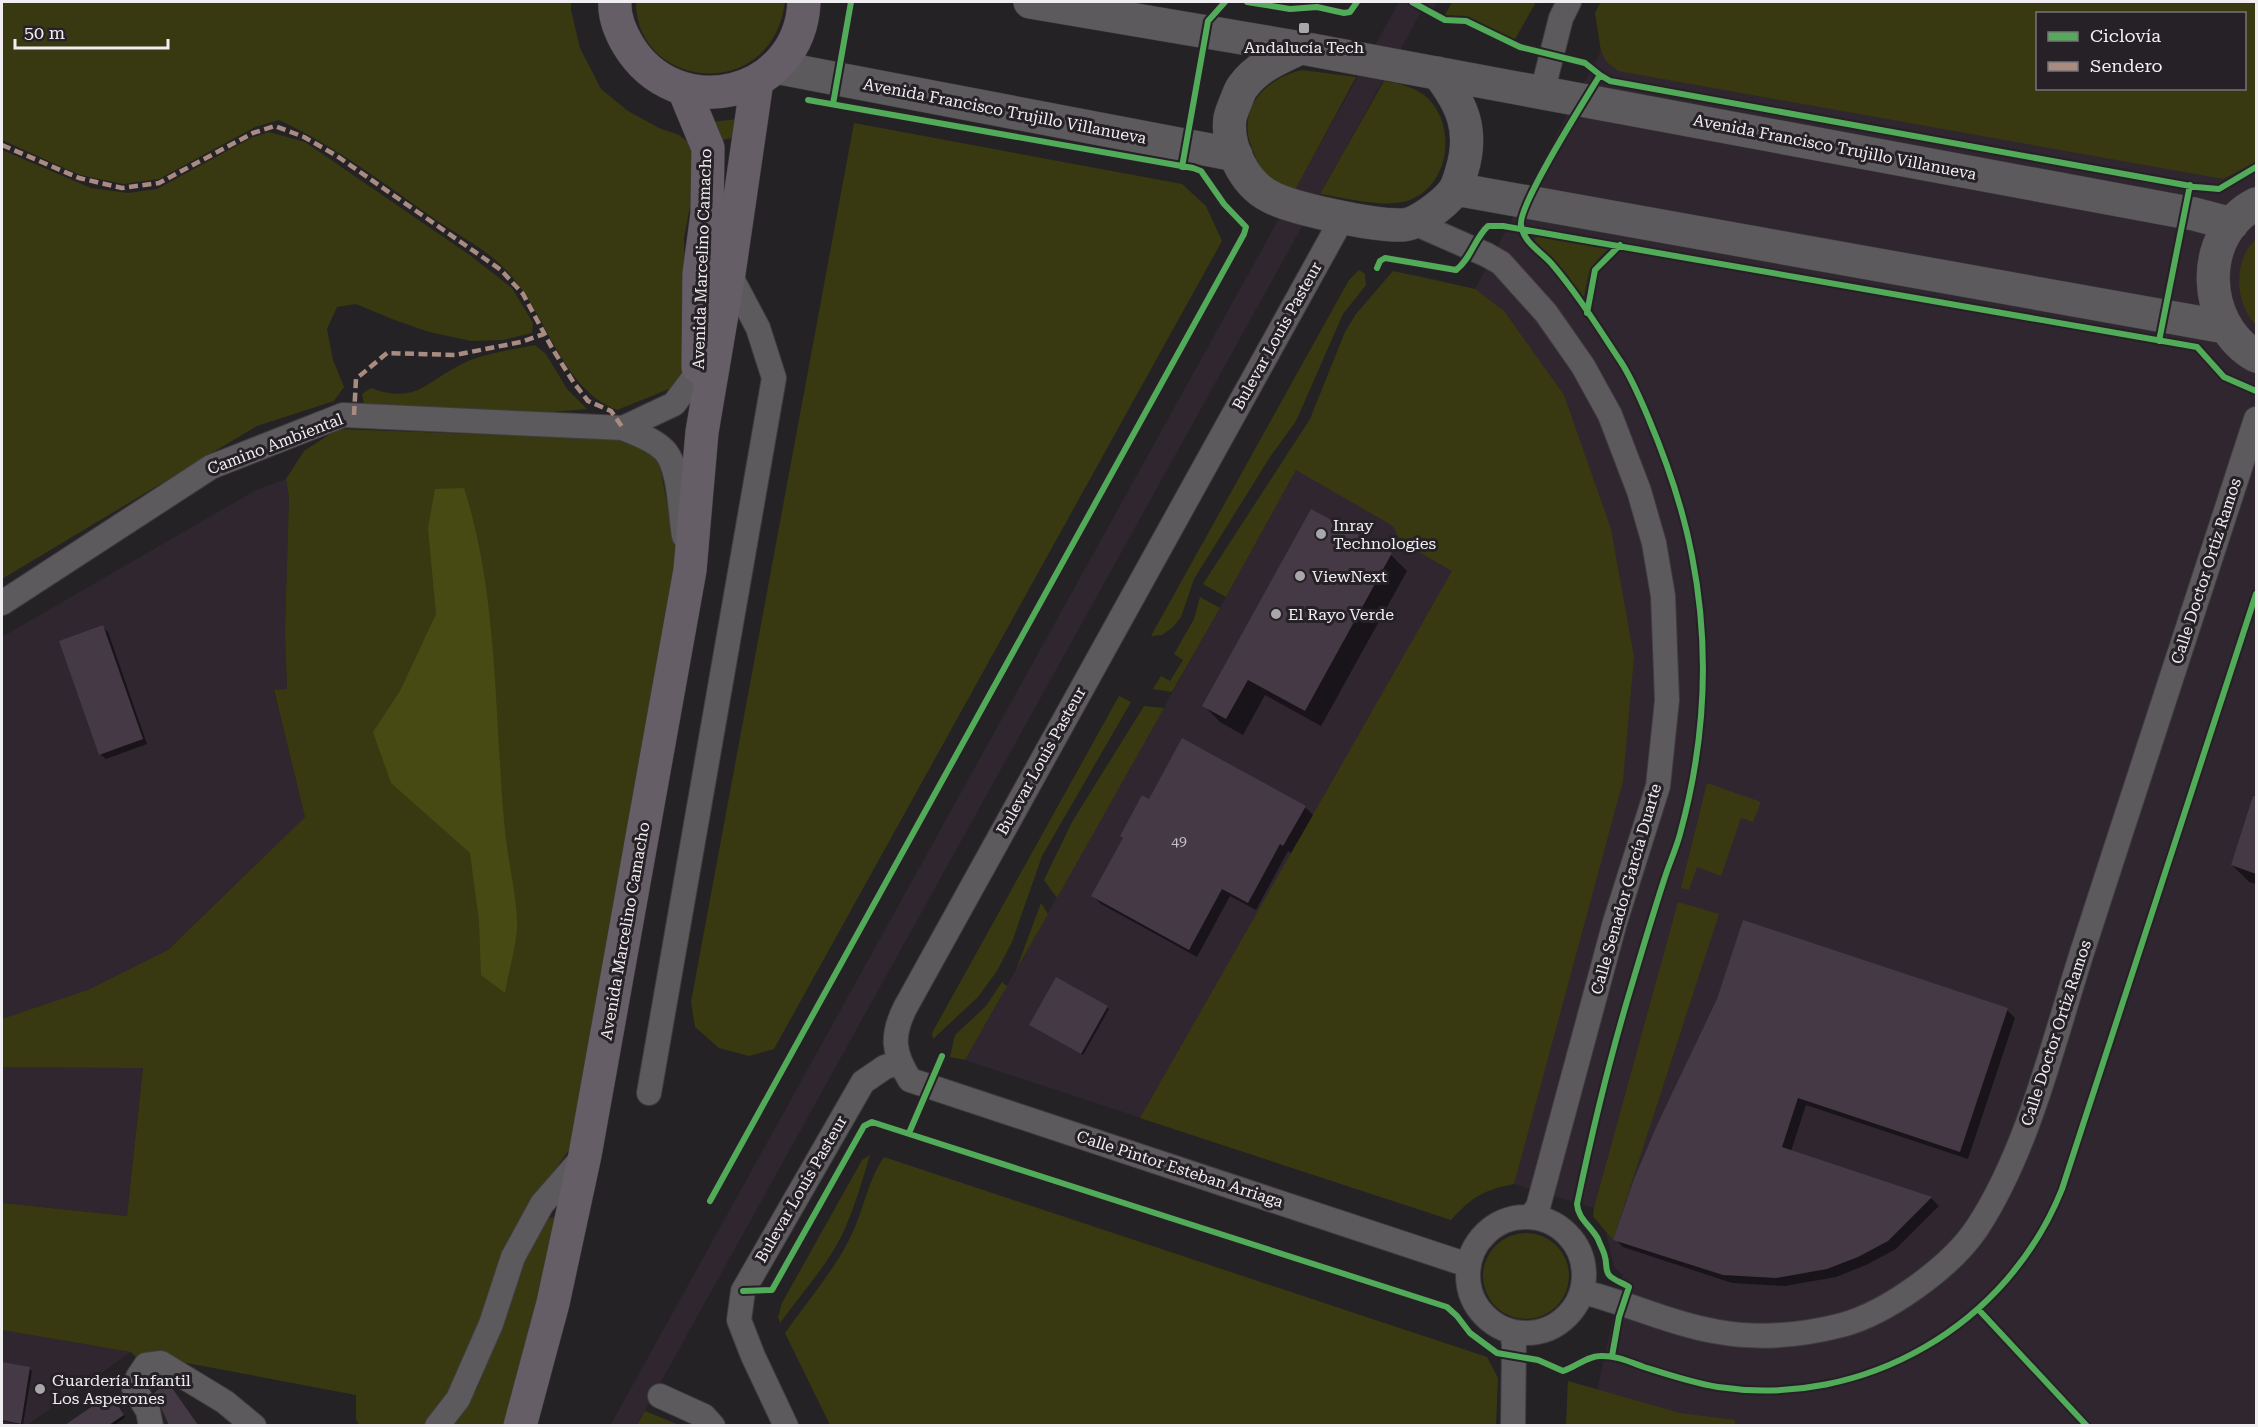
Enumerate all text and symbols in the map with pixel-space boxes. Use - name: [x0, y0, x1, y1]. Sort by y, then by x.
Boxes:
- scale bar: [15, 12, 168, 50]
- legend: [2036, 12, 2246, 90]
- marker: Andalucía Tech: [1297, 21, 1311, 35]
- text: 50 m: [24, 22, 65, 43]
- text: Ciclovía: [2090, 25, 2161, 46]
- place label: Andalucía Tech: [1244, 38, 1364, 57]
- text: Sendero: [2090, 55, 2163, 76]
- street label: Avenida Francisco Trujillo Villanueva: [862, 74, 1149, 148]
- street label: Avenida Francisco Trujillo Villanueva: [1692, 110, 1979, 184]
- street label: Avenida Marcelino Camacho: [689, 148, 715, 370]
- street label: Bulevar Louis Pasteur: [1228, 258, 1326, 413]
- street label: Camino Ambiental: [205, 409, 345, 479]
- street label: Calle Doctor Ortiz Ramos: [2167, 475, 2245, 666]
- place label: Inray Technologies: [1333, 516, 1437, 553]
- marker: Inray Technologies: [1314, 527, 1328, 541]
- place label: ViewNext: [1312, 567, 1387, 586]
- marker: ViewNext: [1293, 569, 1307, 583]
- place label: El Rayo Verde: [1288, 605, 1394, 624]
- marker: El Rayo Verde: [1269, 607, 1283, 621]
- street label: Bulevar Louis Pasteur: [992, 683, 1090, 838]
- street label: Calle Senador García Duarte: [1587, 781, 1665, 997]
- street label: Avenida Marcelino Camacho: [596, 820, 654, 1042]
- house number: 49: [1171, 833, 1187, 849]
- street label: Calle Doctor Ortiz Ramos: [2017, 937, 2095, 1128]
- street label: Bulevar Louis Pasteur: [751, 1112, 851, 1266]
- street label: Calle Pintor Esteban Arriaga: [1074, 1127, 1286, 1212]
- place label: Guardería Infantil Los Asperones: [52, 1371, 191, 1408]
- marker: Guardería Infantil Los Asperones: [33, 1382, 47, 1396]

